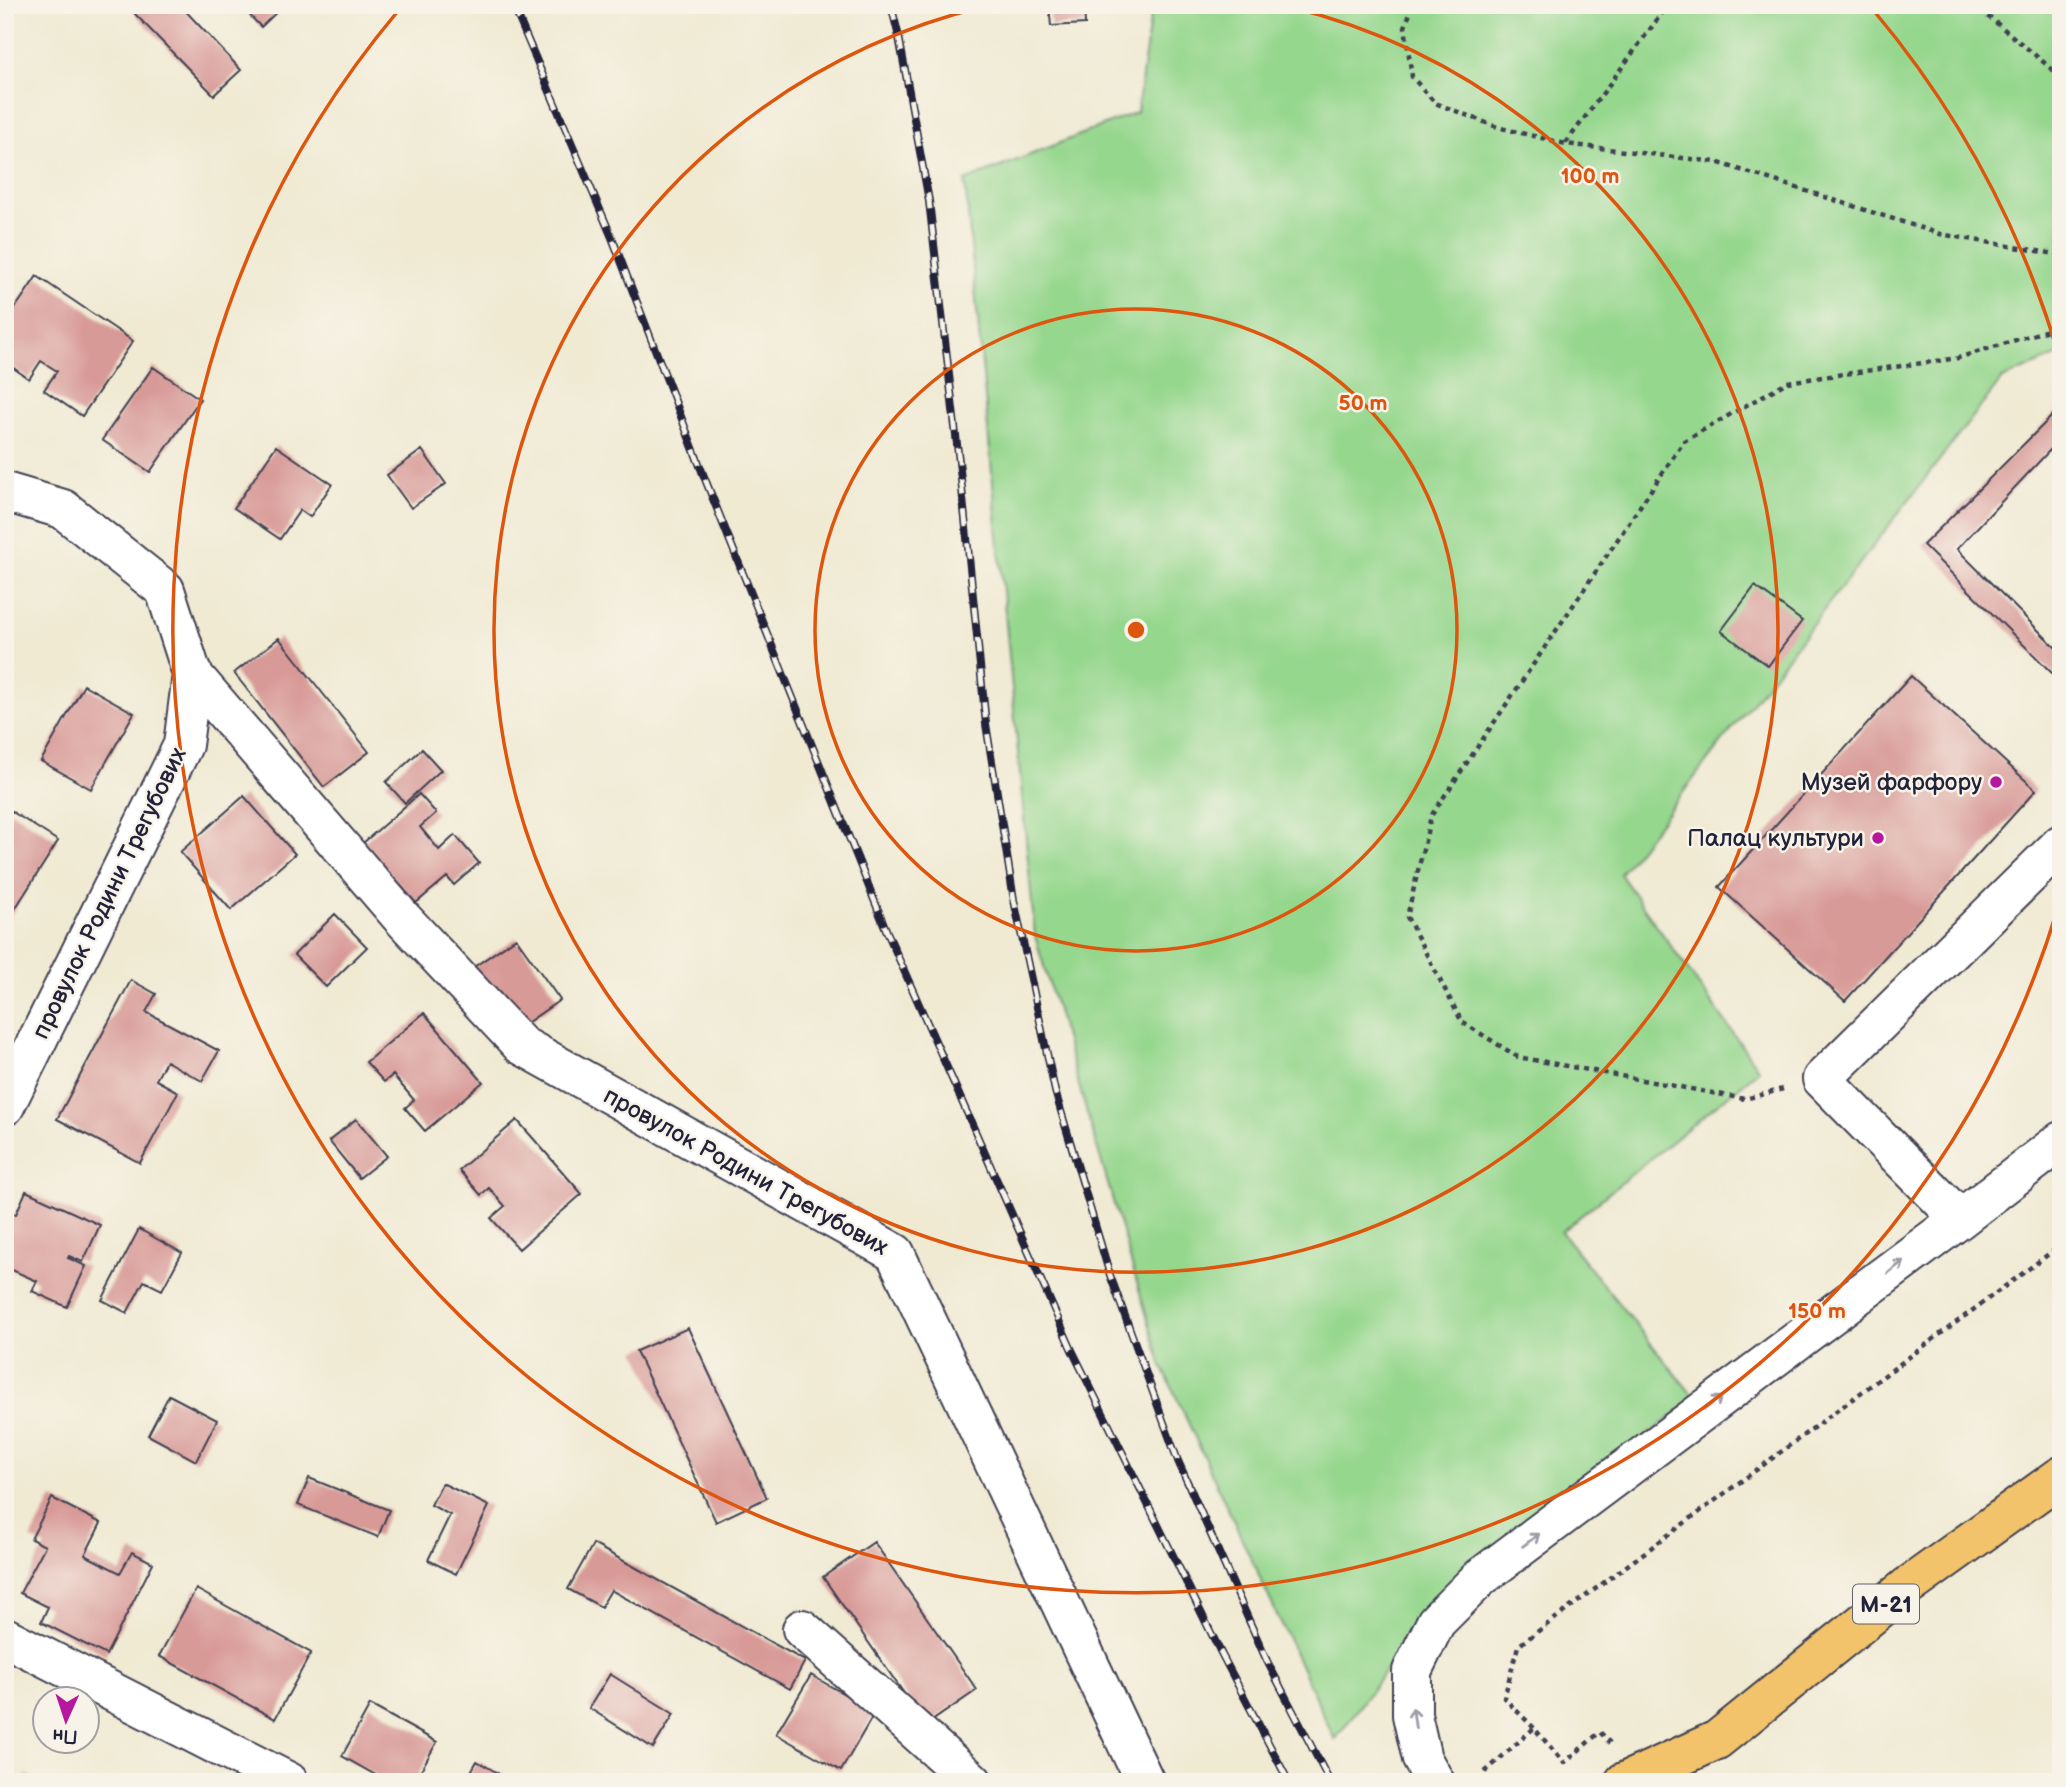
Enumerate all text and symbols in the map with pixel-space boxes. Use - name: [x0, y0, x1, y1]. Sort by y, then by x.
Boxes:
- text: 100 m: [1561, 164, 1619, 189]
- text: 50 m: [1339, 391, 1387, 416]
- centre of rings: [1124, 618, 1148, 642]
- street label: провулок Родини Трегубових: [26, 742, 193, 1044]
- place label: Музей фарфору: [1801, 768, 1982, 797]
- marker: Музей фарфору: [1988, 774, 2004, 790]
- place label: Палац культури: [1687, 824, 1864, 853]
- marker: Палац культури: [1870, 830, 1886, 846]
- street label: провулок Родини Трегубових: [598, 1081, 893, 1262]
- one-way arrow: [1886, 1260, 1904, 1275]
- text: 150 m: [1788, 1299, 1846, 1324]
- one-way arrow: [1703, 1396, 1722, 1411]
- one-way arrow: [1521, 1532, 1540, 1547]
- road number: М-21: [1853, 1584, 1919, 1624]
- north arrow: [32, 1686, 102, 1756]
- one-way arrow: [1407, 1707, 1420, 1730]
- text: Пн: [52, 1723, 78, 1748]

